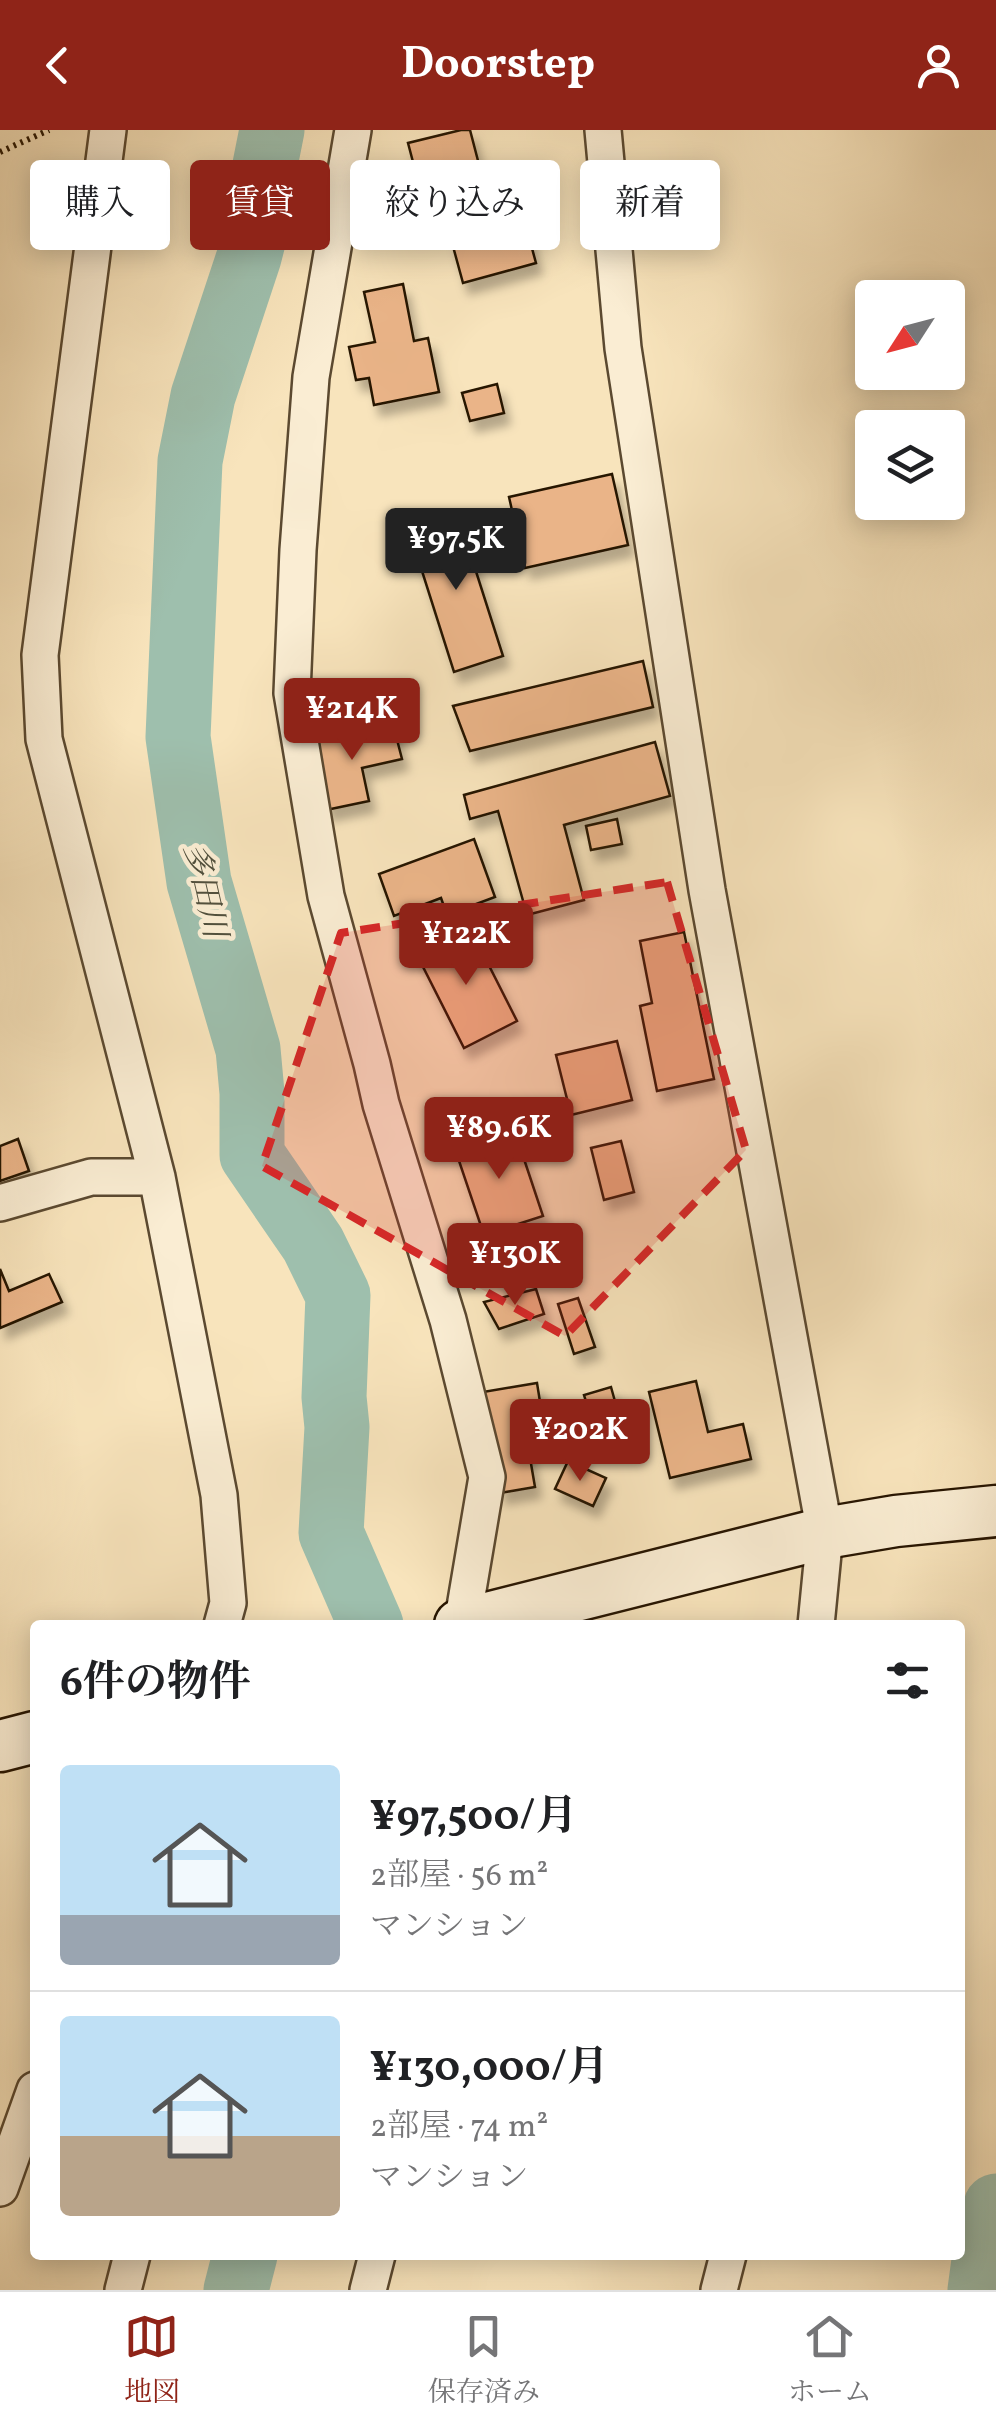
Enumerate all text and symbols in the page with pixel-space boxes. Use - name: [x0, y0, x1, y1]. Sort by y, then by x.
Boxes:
- text: Doorstep: [401, 34, 595, 97]
- icon: back: [30, 38, 85, 93]
- icon: person: [911, 38, 966, 93]
- chip: 購入: [30, 160, 170, 250]
- chip: 賃貸: [190, 160, 330, 250]
- chip: 絞り込み: [350, 160, 560, 250]
- chip: 新着: [580, 160, 720, 250]
- north arrow: [855, 280, 965, 390]
- map controls: [855, 280, 965, 520]
- button: layers: [855, 410, 965, 520]
- pin: ¥97.5K: [375, 508, 537, 593]
- text: ¥97.5K: [407, 518, 505, 562]
- pin: ¥214K: [282, 678, 422, 763]
- text: ¥214K: [306, 688, 398, 732]
- water label: 多田川: [171, 839, 236, 945]
- pin: ¥122K: [396, 903, 536, 988]
- text: ¥122K: [421, 913, 511, 957]
- pin: ¥89.6K: [418, 1097, 580, 1182]
- text: ¥89.6K: [446, 1107, 552, 1151]
- pin: ¥130K: [445, 1223, 585, 1308]
- text: ¥130K: [469, 1233, 561, 1277]
- pin: ¥202K: [510, 1399, 650, 1484]
- text: ¥202K: [532, 1409, 628, 1453]
- icon: filters: [880, 1653, 935, 1708]
- text: 6件の物件: [60, 1655, 251, 1714]
- text: ¥97,500/月: [370, 1789, 577, 1848]
- icon: home: [140, 1805, 260, 1925]
- text: 2部屋 · 56 m²: [370, 1855, 548, 1899]
- text: マンション: [370, 1906, 529, 1950]
- text: ¥130,000/月: [370, 2040, 609, 2099]
- icon: home: [140, 2056, 260, 2176]
- text: 2部屋 · 74 m²: [370, 2106, 548, 2150]
- text: マンション: [370, 2157, 529, 2201]
- tab: 地図: [124, 2309, 180, 2413]
- tab: 保存済み: [428, 2309, 540, 2413]
- tab: ホーム: [788, 2309, 872, 2413]

